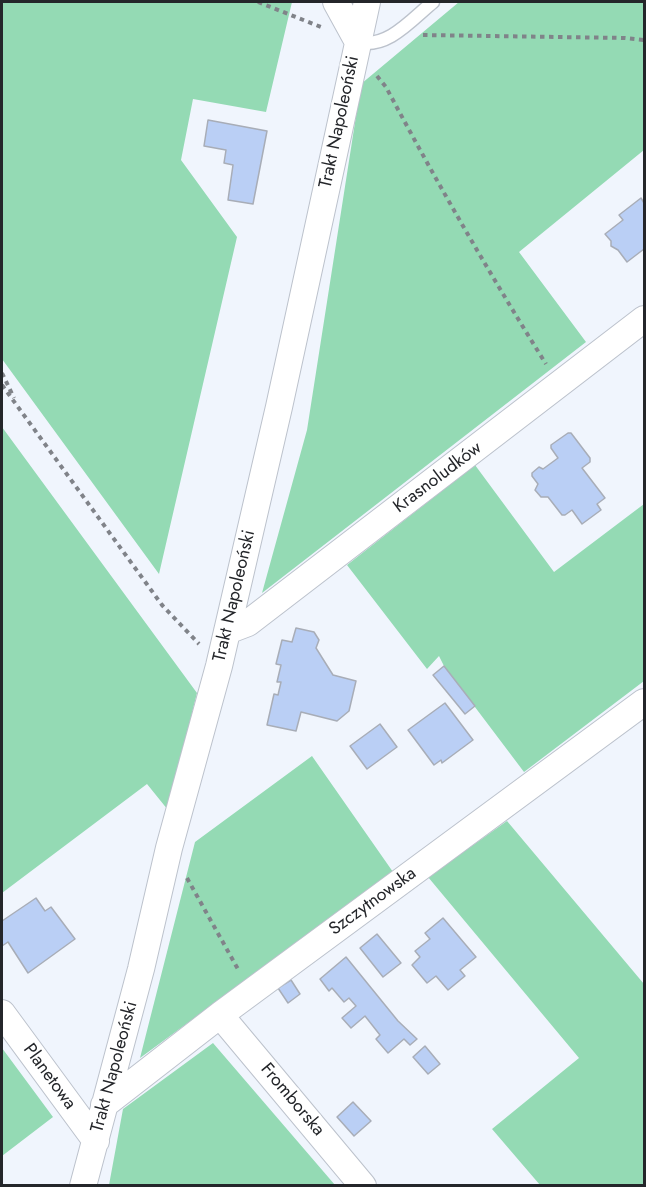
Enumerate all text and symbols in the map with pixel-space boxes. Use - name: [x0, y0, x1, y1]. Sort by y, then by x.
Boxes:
- street label: Trakt Napoleoński: [315, 54, 365, 190]
- street label: Krasnoludków: [390, 438, 486, 518]
- street label: Trakt Napoleoński: [209, 528, 261, 664]
- street label: Szczytnowska: [325, 863, 421, 941]
- street label: Trakt Napoleoński: [87, 999, 143, 1135]
- street label: Planetowa: [18, 1040, 80, 1114]
- street label: Fromborska: [255, 1059, 329, 1141]

